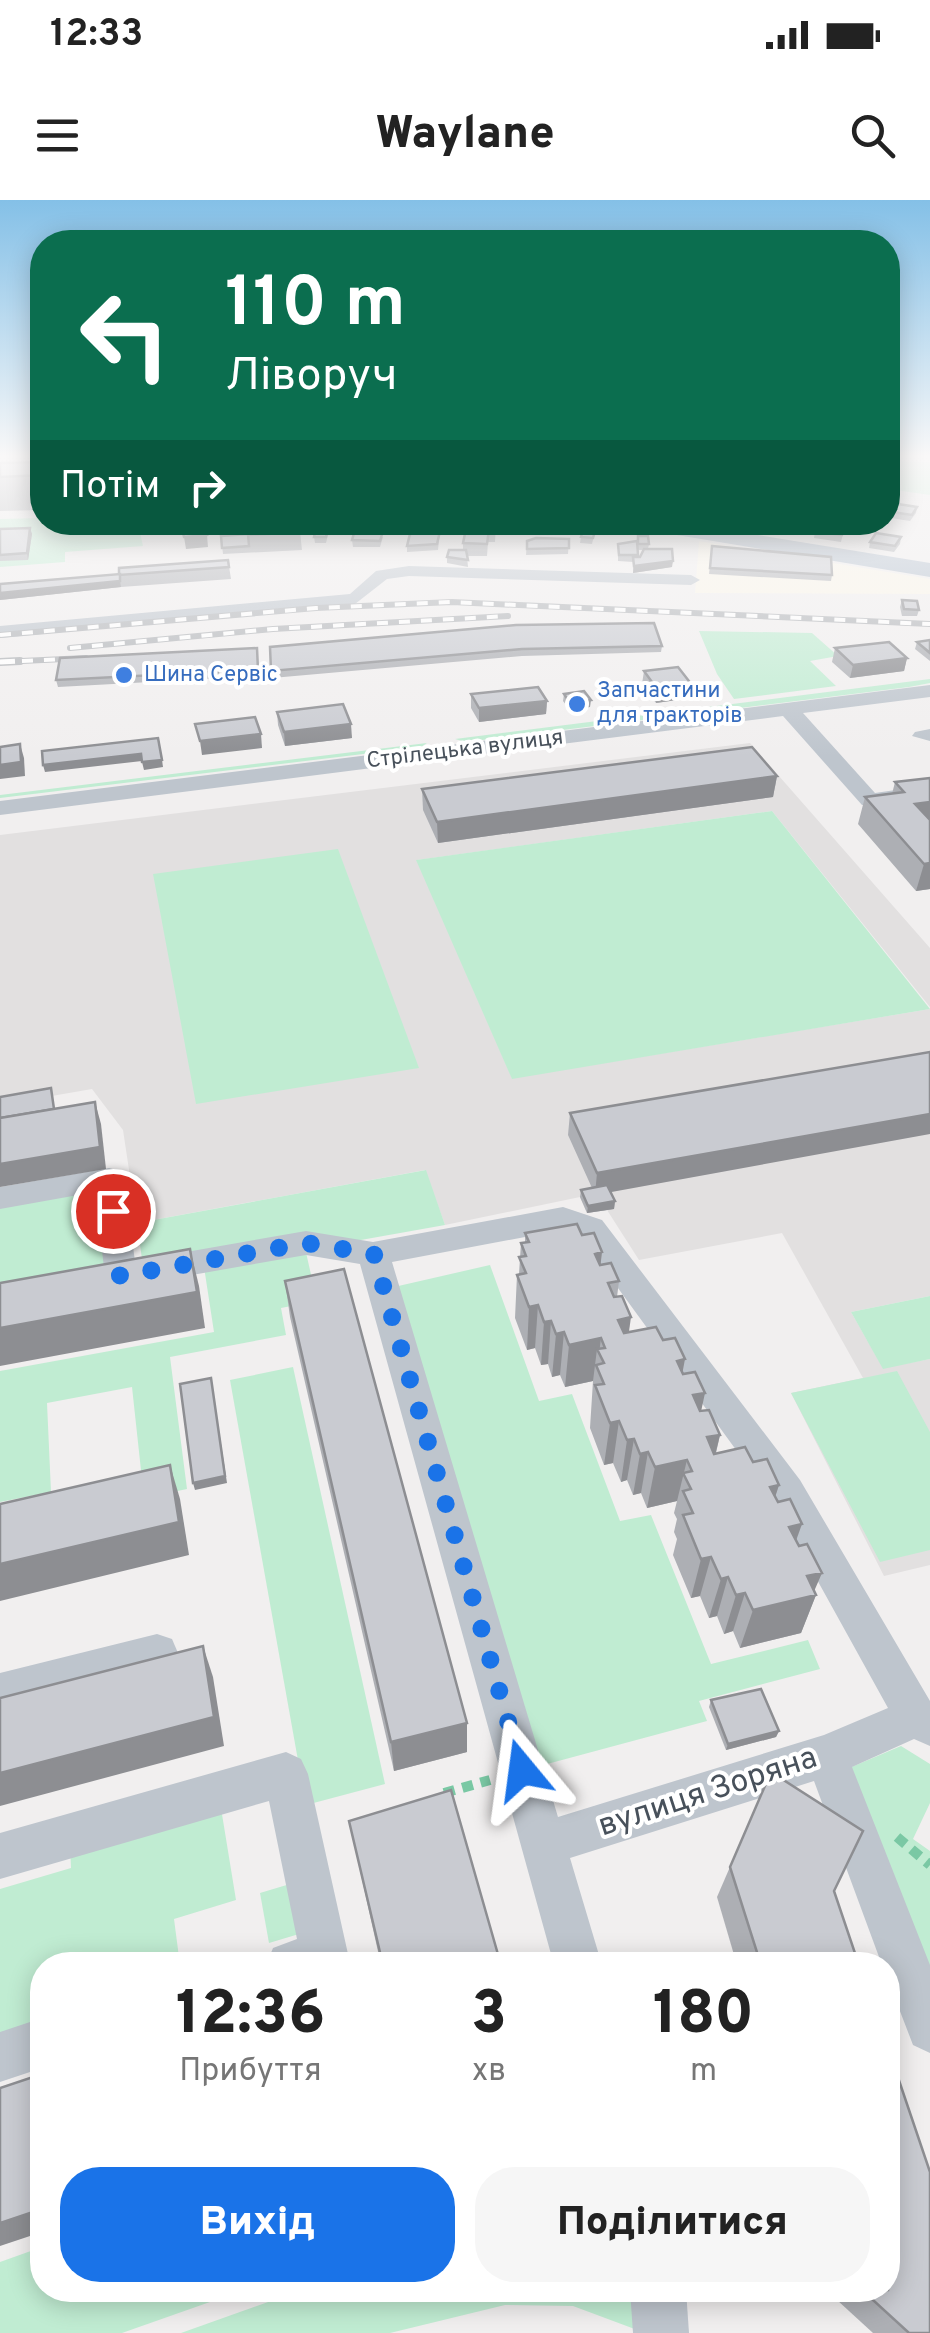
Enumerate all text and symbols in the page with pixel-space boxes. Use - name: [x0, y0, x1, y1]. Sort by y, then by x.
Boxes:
- text: 12:33: [50, 11, 143, 60]
- text: Waylane: [375, 107, 555, 164]
- icon: menu: [30, 108, 85, 163]
- icon: search: [845, 108, 900, 163]
- text: 110 m: [225, 262, 406, 351]
- icon: left: [60, 270, 190, 400]
- text: Ліворуч: [225, 349, 398, 406]
- icon: right: [180, 460, 235, 515]
- text: Потім: [60, 463, 160, 512]
- place label: Шина Сервіс: [144, 662, 278, 689]
- marker: Шина Сервіс: [113, 664, 135, 686]
- place label: Запчастини для тракторів: [597, 678, 742, 730]
- marker: Запчастини для тракторів: [566, 693, 588, 715]
- street label: Стрілецька вулиця: [365, 725, 565, 775]
- pin: [71, 1169, 156, 1254]
- icon: arrive: [86, 1184, 141, 1239]
- position arrow: [470, 1718, 574, 1822]
- street label: вулиця Зоряна: [593, 1739, 823, 1847]
- text: 12:36: [176, 1979, 325, 2055]
- text: 3: [471, 1979, 507, 2055]
- text: 180: [653, 1979, 754, 2055]
- text: Прибуття: [179, 2052, 322, 2092]
- text: хв: [472, 2052, 506, 2092]
- text: m: [690, 2052, 717, 2092]
- button: Вихід: [60, 2167, 455, 2282]
- button: Поділитися: [475, 2167, 870, 2282]

